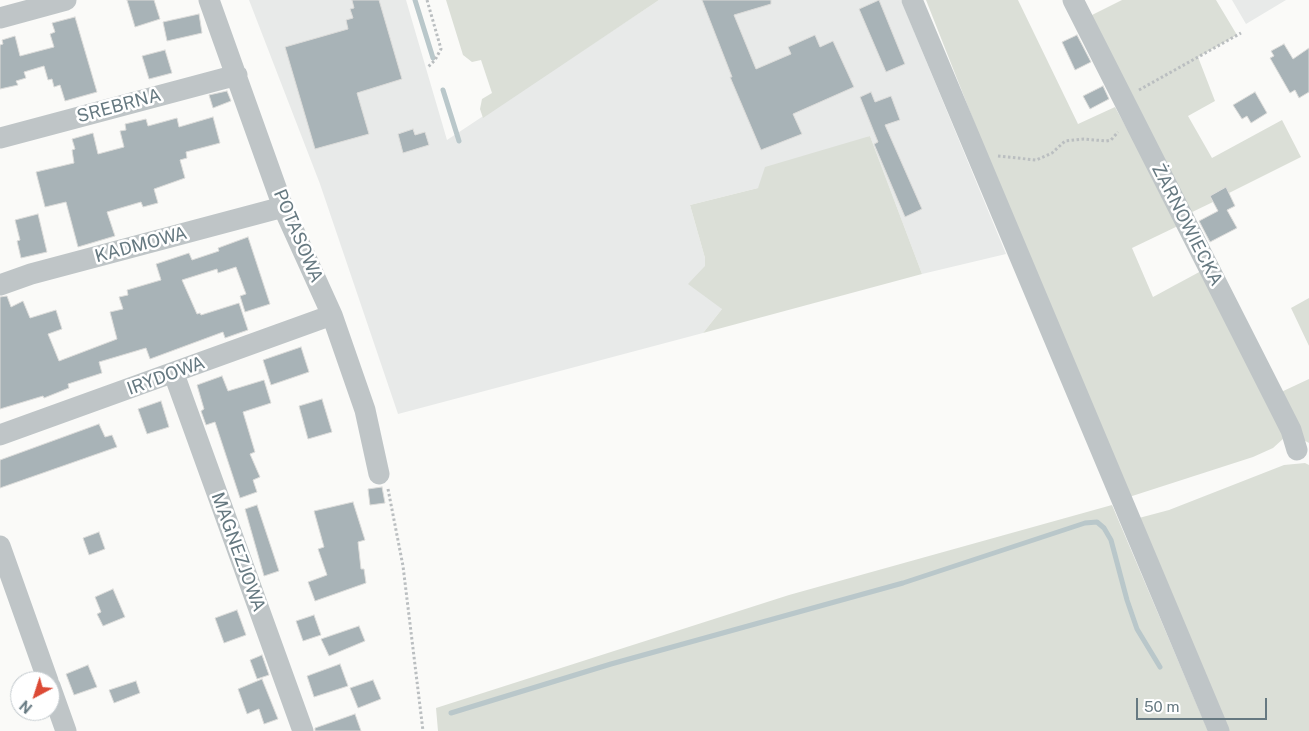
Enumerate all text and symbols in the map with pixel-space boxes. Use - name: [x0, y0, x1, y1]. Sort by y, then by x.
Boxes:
- street label: SREBRNA: [75, 84, 163, 128]
- street label: ŻARNOWIECKA: [1147, 160, 1227, 290]
- street label: POTASOWA: [269, 186, 327, 286]
- street label: KADMOWA: [93, 222, 189, 268]
- street label: IRYDOWA: [124, 352, 208, 400]
- street label: MAGNEZJOWA: [206, 489, 270, 615]
- north arrow: [10, 671, 60, 721]
- scale bar: [1139, 688, 1270, 720]
- text: N: [17, 697, 35, 716]
- text: 50 m: [1144, 698, 1179, 715]

